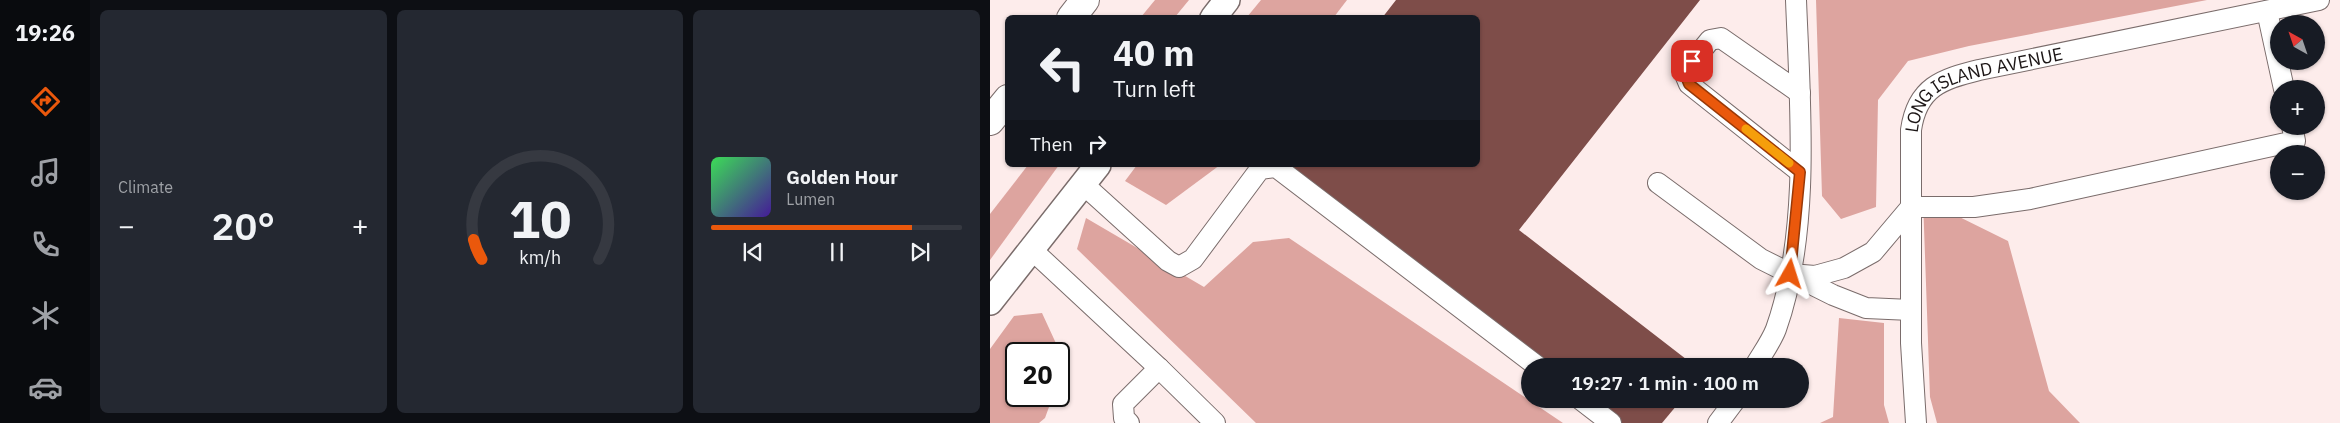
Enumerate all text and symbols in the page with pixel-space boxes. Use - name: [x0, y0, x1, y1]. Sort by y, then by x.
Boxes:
- north arrow: [2270, 15, 2325, 70]
- map controls: [2270, 15, 2325, 200]
- text: 19:26: [15, 18, 75, 47]
- text: 40 m: [1113, 30, 1195, 76]
- icon: left: [1030, 35, 1095, 100]
- pin: [1671, 40, 1713, 82]
- street label: LONG ISLAND AVENUE: [1899, 42, 2065, 134]
- icon: arrive: [1678, 47, 1706, 75]
- text: Turn left: [1113, 74, 1196, 103]
- button: +: [2270, 80, 2325, 135]
- icon: directions: [28, 84, 63, 119]
- icon: right: [1083, 130, 1111, 158]
- text: Then: [1030, 132, 1073, 156]
- button: −: [2270, 145, 2325, 200]
- icon: music: [28, 155, 63, 190]
- text: Golden Hour: [786, 165, 898, 189]
- text: Climate: [118, 177, 173, 197]
- text: 10: [509, 185, 571, 252]
- text: Lumen: [786, 189, 835, 209]
- text: 20°: [212, 201, 275, 250]
- text: −: [118, 207, 135, 244]
- text: +: [352, 207, 369, 244]
- icon: phone: [28, 227, 63, 262]
- icon: previous: [739, 238, 767, 266]
- icon: pause: [823, 238, 851, 266]
- icon: next: [906, 238, 934, 266]
- text: km/h: [519, 246, 561, 269]
- position arrow: [1763, 247, 1815, 299]
- icon: climate: [28, 298, 63, 333]
- speed limit sign: 20: [1005, 342, 1070, 407]
- icon: car: [28, 370, 63, 405]
- text: 19:27 · 1 min · 100 m: [1571, 371, 1759, 395]

